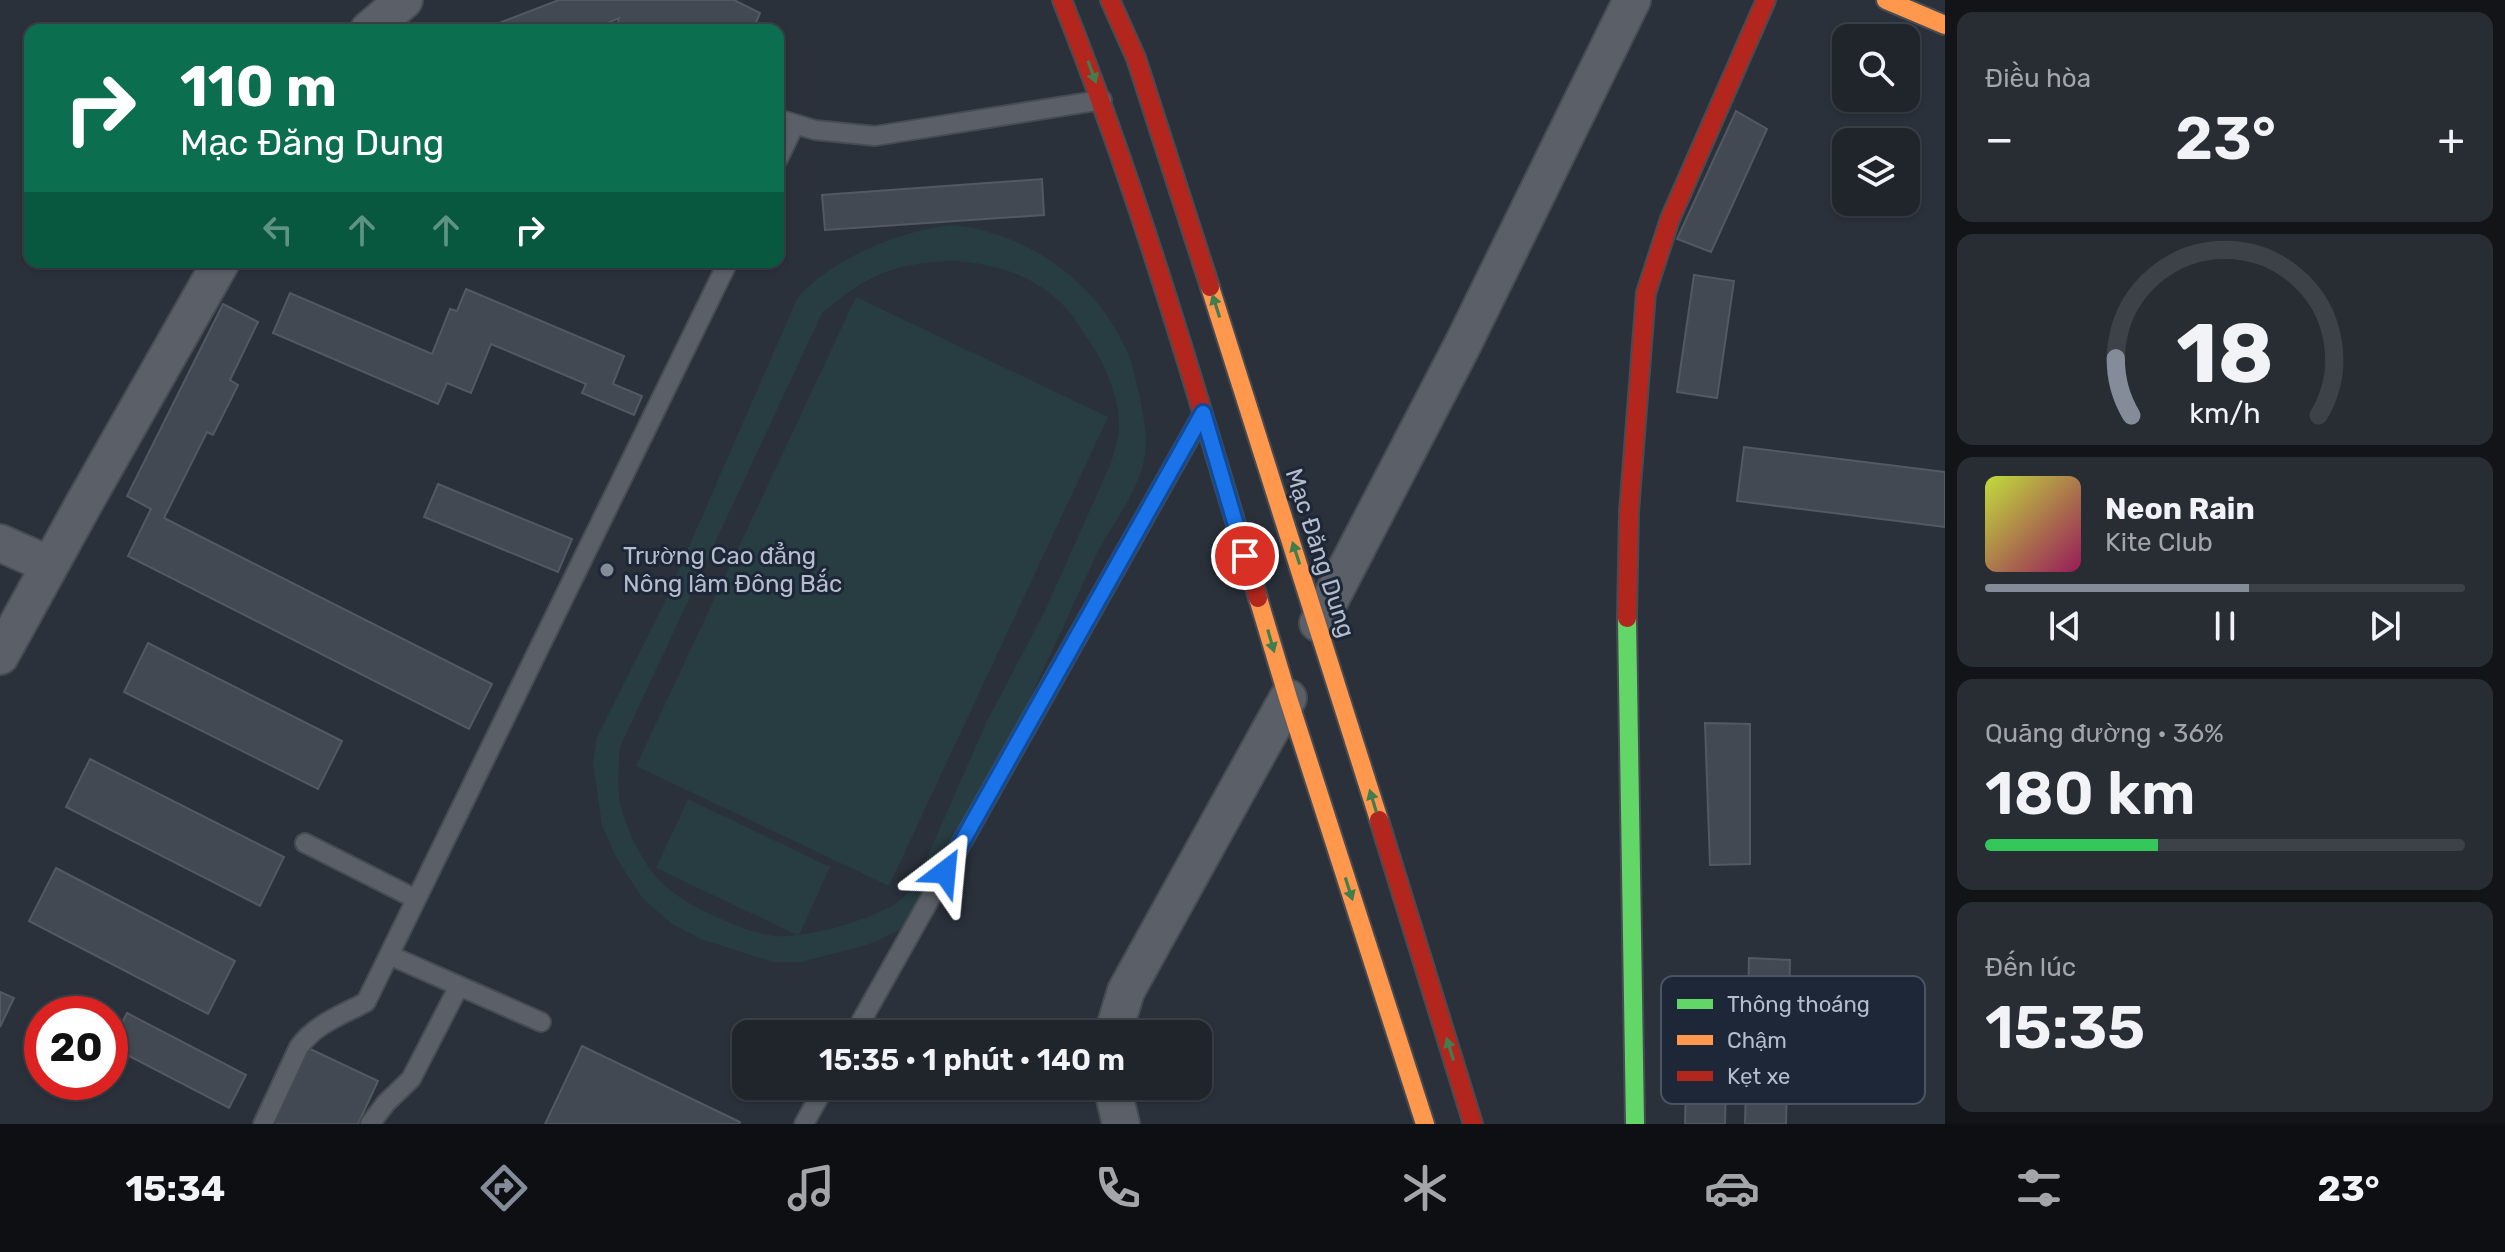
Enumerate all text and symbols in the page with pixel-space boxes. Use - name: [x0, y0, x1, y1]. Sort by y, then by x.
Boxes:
- map controls: [1832, 24, 1920, 216]
- button: search: [1832, 24, 1920, 112]
- text: 110 m: [180, 54, 337, 120]
- icon: right: [48, 56, 152, 160]
- one-way arrow: [1086, 60, 1099, 84]
- text: Điều hòa: [1985, 63, 2091, 94]
- text: 23°: [2175, 103, 2276, 174]
- text: −: [1985, 113, 2014, 165]
- text: +: [2438, 113, 2465, 165]
- text: Mạc Đăng Dung: [180, 121, 444, 164]
- button: layers: [1832, 128, 1920, 216]
- icon: left: [256, 208, 300, 252]
- icon: ahead: [340, 208, 384, 252]
- icon: ahead: [424, 208, 468, 252]
- icon: right: [508, 208, 552, 252]
- one-way arrow: [1209, 293, 1221, 317]
- text: 18: [2176, 303, 2274, 402]
- text: km/h: [2189, 396, 2261, 430]
- street label: Mạc Đăng Dung: [1279, 465, 1361, 641]
- text: Neon Rain: [2105, 491, 2255, 527]
- pin: [1211, 522, 1279, 590]
- text: Kite Club: [2105, 527, 2213, 558]
- icon: arrive: [1223, 534, 1267, 578]
- place label: Trường Cao đẳng Nông lâm Đông Bắc: [623, 541, 842, 598]
- one-way arrow: [1289, 541, 1301, 565]
- marker: Trường Cao đẳng Nông lâm Đông Bắc: [598, 561, 616, 579]
- icon: previous: [2043, 604, 2087, 648]
- icon: pause: [2203, 604, 2247, 648]
- icon: next: [2363, 604, 2407, 648]
- one-way arrow: [1265, 629, 1278, 653]
- text: Quãng đường · 36%: [1985, 718, 2224, 749]
- text: 180 km: [1985, 758, 2196, 829]
- one-way arrow: [1366, 789, 1379, 813]
- position arrow: [903, 830, 987, 914]
- one-way arrow: [1343, 877, 1356, 901]
- text: Đến lúc: [1985, 952, 2076, 983]
- legend: [1661, 976, 1925, 1104]
- text: Thông thoáng: [1727, 991, 1870, 1018]
- text: 15:35: [1985, 992, 2145, 1063]
- speed limit sign: 20: [24, 996, 128, 1100]
- text: Chậm: [1727, 1027, 1787, 1054]
- one-way arrow: [1443, 1037, 1456, 1061]
- text: 15:35 · 1 phút · 140 m: [819, 1042, 1125, 1078]
- text: Kẹt xe: [1727, 1063, 1790, 1090]
- icon: directions: [476, 1160, 532, 1216]
- icon: music: [783, 1160, 839, 1216]
- icon: phone: [1090, 1160, 1146, 1216]
- icon: climate: [1397, 1160, 1453, 1216]
- icon: car: [1704, 1160, 1760, 1216]
- icon: filters: [2011, 1160, 2067, 1216]
- text: 15:34: [125, 1167, 225, 1210]
- text: 23°: [2318, 1167, 2379, 1210]

